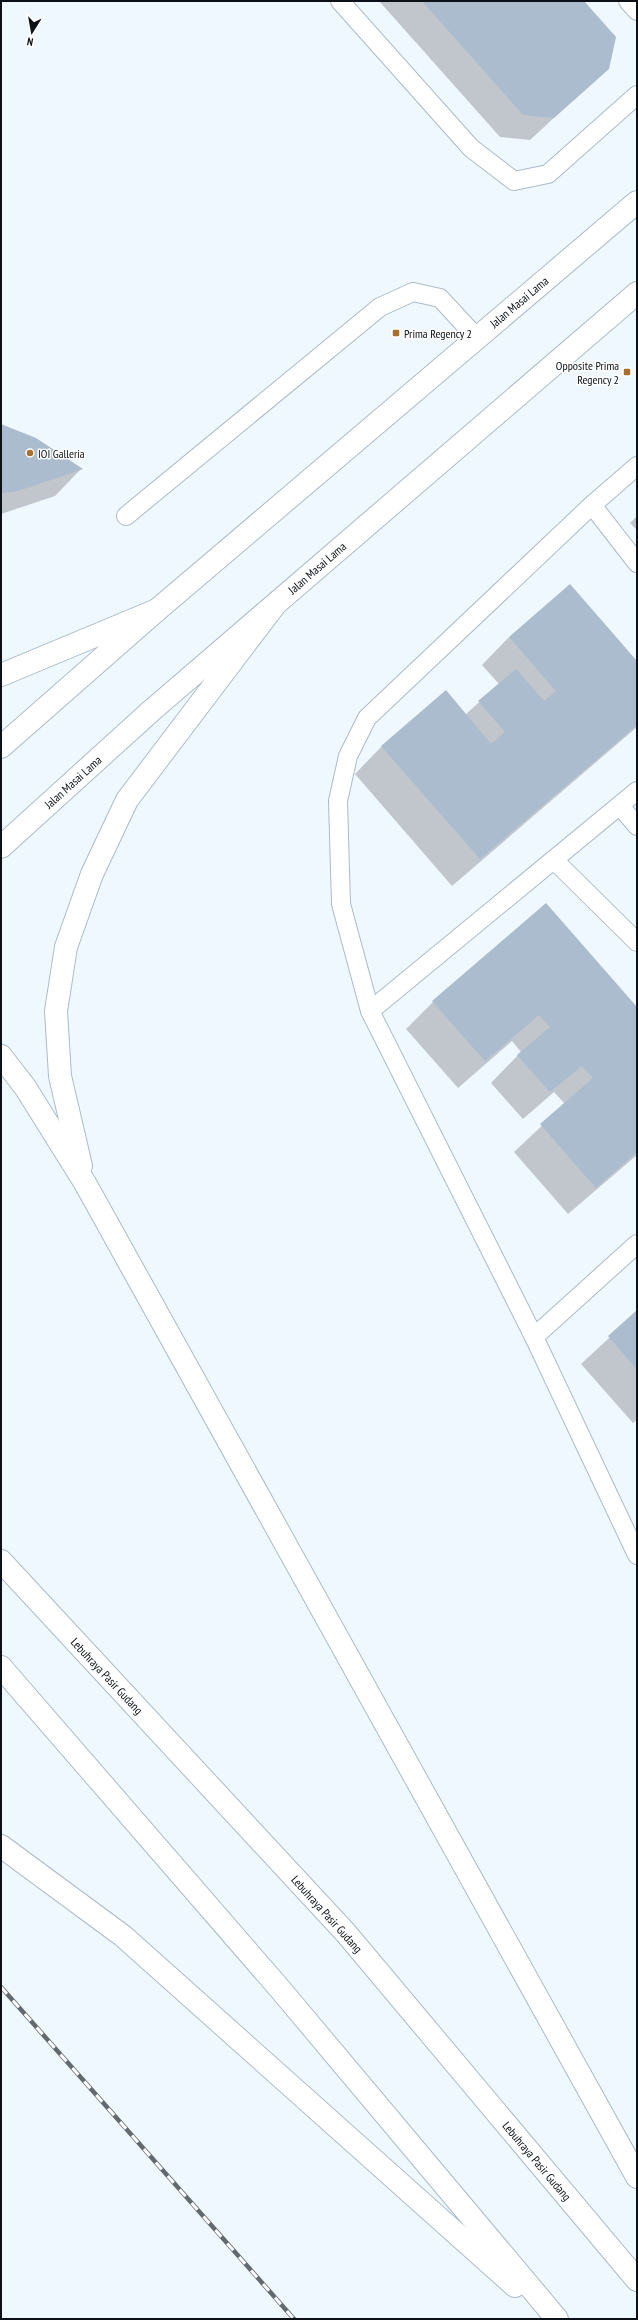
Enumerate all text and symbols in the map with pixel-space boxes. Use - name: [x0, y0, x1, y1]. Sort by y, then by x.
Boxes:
- north arrow: [12, 12, 52, 52]
- text: N: [26, 34, 34, 49]
- street label: Jalan Masai Lama: [486, 273, 551, 331]
- place label: Prima Regency 2: [404, 326, 472, 341]
- marker: Prima Regency 2: [391, 328, 401, 338]
- place label: Opposite Prima Regency 2: [556, 358, 619, 387]
- marker: Opposite Prima Regency 2: [622, 367, 632, 377]
- place label: IOI Galleria: [38, 446, 85, 461]
- marker: IOI Galleria: [25, 448, 35, 458]
- street label: Jalan Masai Lama: [284, 539, 349, 598]
- street label: Jalan Masai Lama: [41, 752, 105, 812]
- street label: Lebuhraya Pasir Gudang: [68, 1635, 146, 1717]
- street label: Lebuhraya Pasir Gudang: [288, 1872, 366, 1956]
- street label: Lebuhraya Pasir Gudang: [499, 2118, 575, 2204]

